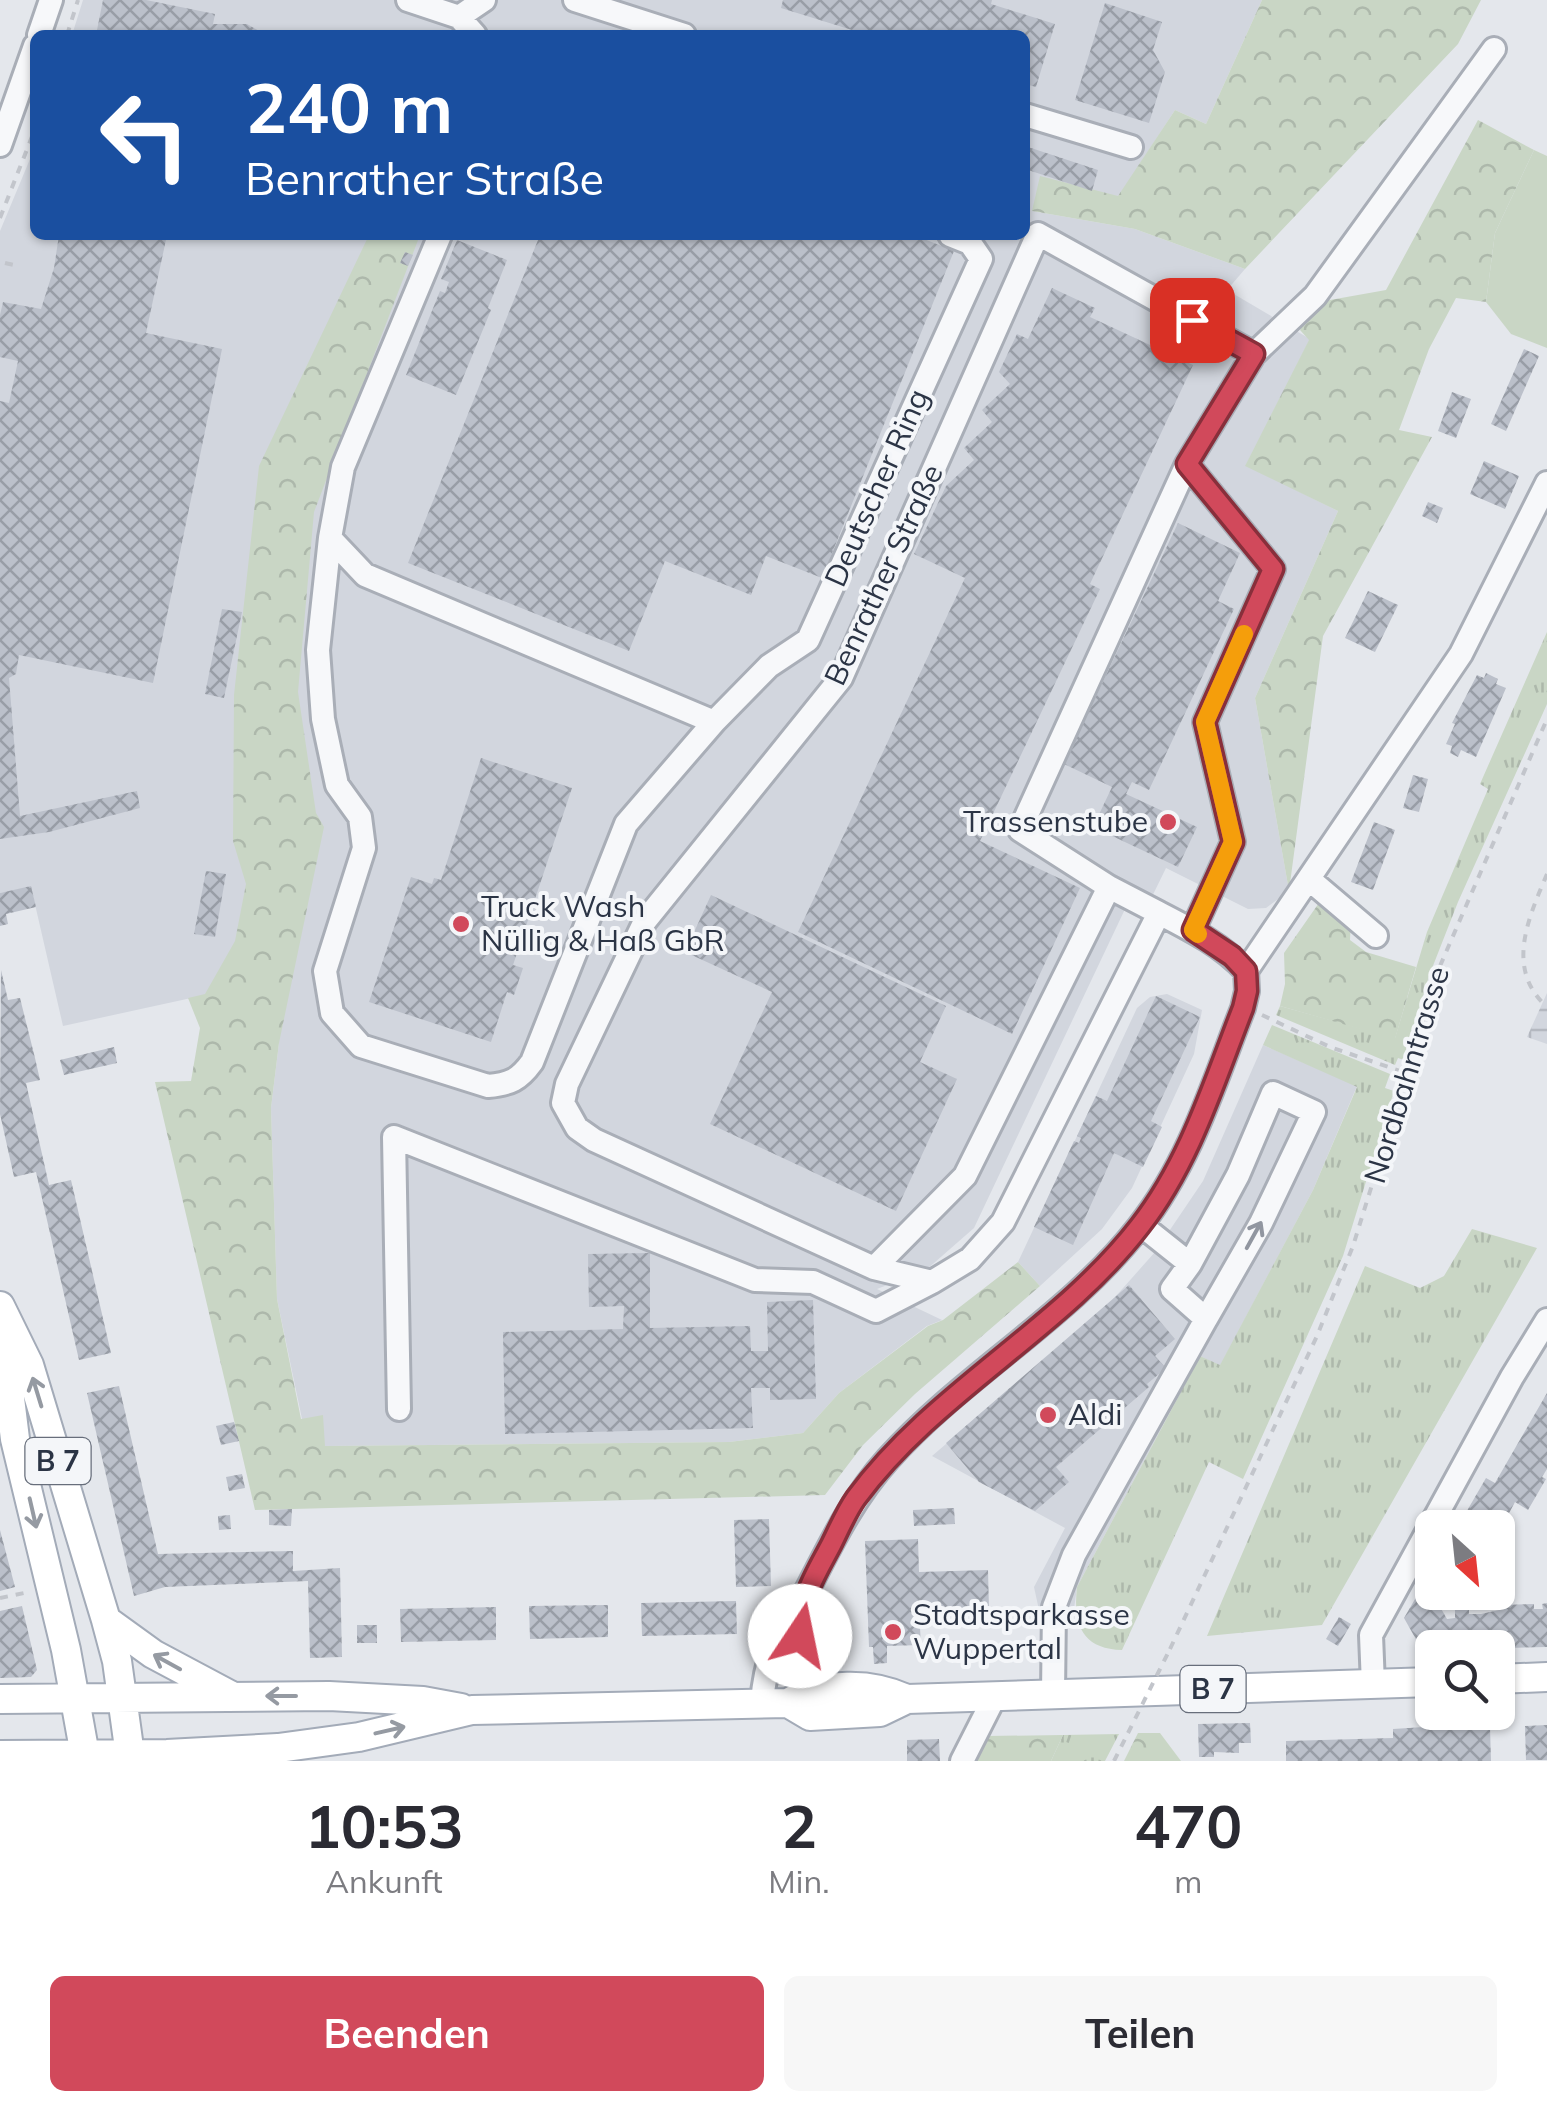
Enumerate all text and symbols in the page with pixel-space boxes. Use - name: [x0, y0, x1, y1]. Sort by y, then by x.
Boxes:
- text: 240 m: [245, 63, 453, 151]
- icon: left: [80, 70, 210, 200]
- text: Benrather Straße: [245, 150, 604, 206]
- pin: [1150, 278, 1235, 363]
- icon: arrive: [1165, 293, 1220, 348]
- street label: Deutscher Ring: [816, 383, 937, 592]
- street label: Benrather Straße: [815, 458, 951, 691]
- place label: Trassenstube: [963, 802, 1148, 840]
- marker: Trassenstube: [1157, 811, 1179, 833]
- place label: Truck Wash Nüllig & Haß GbR: [481, 887, 725, 959]
- marker: Truck Wash Nüllig & Haß GbR: [450, 913, 472, 935]
- street label: Nordbahntrasse: [1355, 962, 1457, 1188]
- one-way arrow: [1245, 1220, 1265, 1250]
- one-way arrow: [27, 1377, 45, 1409]
- place label: Aldi: [1068, 1395, 1122, 1433]
- marker: Aldi: [1037, 1404, 1059, 1426]
- road number: B 7: [26, 1438, 90, 1484]
- one-way arrow: [25, 1496, 43, 1528]
- north arrow: [1415, 1510, 1515, 1610]
- map controls: [1415, 1510, 1515, 1730]
- position arrow: [748, 1584, 852, 1688]
- place label: Stadtsparkasse Wuppertal: [913, 1595, 1130, 1667]
- marker: Stadtsparkasse Wuppertal: [882, 1621, 904, 1643]
- button: search: [1415, 1630, 1515, 1730]
- one-way arrow: [152, 1651, 182, 1671]
- road number: B 7: [1180, 1666, 1246, 1712]
- one-way arrow: [265, 1686, 298, 1706]
- one-way arrow: [373, 1720, 405, 1738]
- text: 10:53: [305, 1788, 464, 1863]
- text: 2: [781, 1788, 817, 1863]
- text: 470: [1134, 1788, 1242, 1863]
- text: Ankunft: [326, 1861, 443, 1901]
- text: Min.: [768, 1861, 829, 1901]
- text: m: [1174, 1861, 1202, 1901]
- button: Beenden: [50, 1976, 764, 2091]
- button: Teilen: [784, 1976, 1497, 2091]

